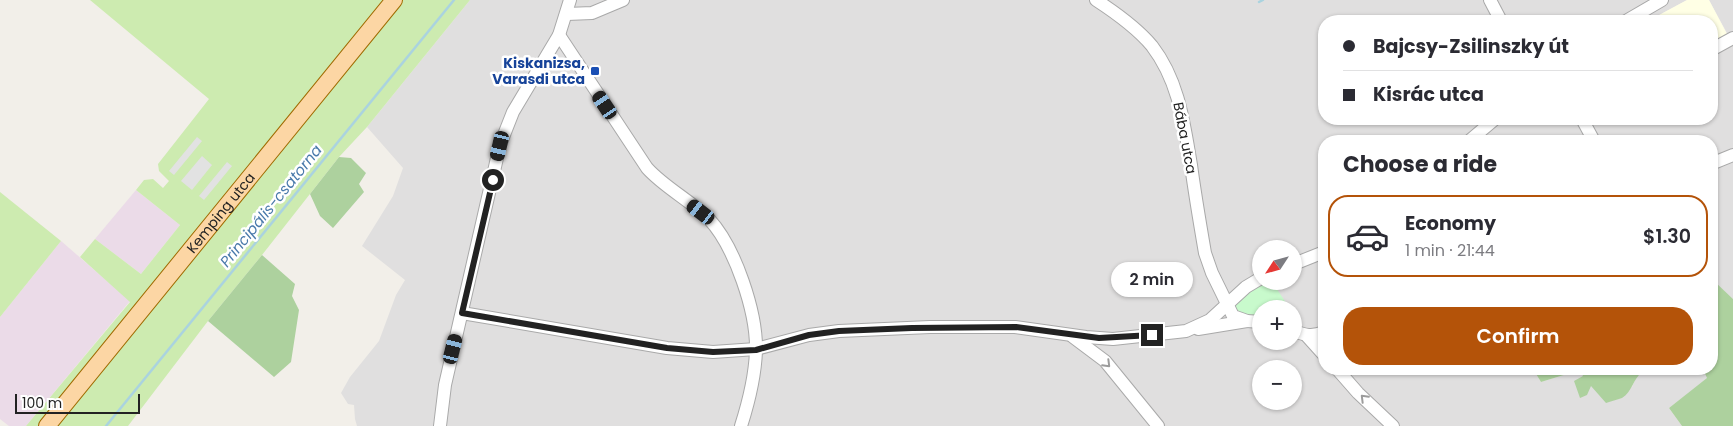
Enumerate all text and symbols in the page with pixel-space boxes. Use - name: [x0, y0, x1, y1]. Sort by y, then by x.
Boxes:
- text: Bajcsy-Zsilinszky út: [1373, 33, 1569, 60]
- place label: Kiskanizsa, Varasdi utca: [492, 53, 585, 89]
- marker: Kiskanizsa, Varasdi utca: [589, 65, 601, 77]
- text: Kisrác utca: [1373, 81, 1484, 108]
- car: [590, 88, 619, 122]
- street label: Bába utca: [1168, 100, 1202, 176]
- car: [489, 130, 510, 162]
- water label: Principális-csatorna: [215, 140, 326, 271]
- text: Choose a ride: [1343, 149, 1497, 180]
- street label: Kemping utca: [182, 168, 260, 257]
- route start: [482, 169, 504, 191]
- car: [684, 197, 717, 227]
- text: Economy: [1405, 210, 1496, 237]
- icon: car: [1345, 214, 1390, 259]
- text: $1.30: [1643, 223, 1691, 250]
- text: 1 min · 21:44: [1405, 239, 1495, 262]
- north arrow: [1252, 240, 1302, 290]
- map controls: [1252, 240, 1302, 410]
- callout: 2 min: [1111, 262, 1193, 298]
- text: 2 min: [1130, 268, 1174, 291]
- button: +: [1252, 300, 1302, 350]
- button: Confirm: [1343, 307, 1693, 365]
- route end: [1141, 324, 1163, 346]
- car: [442, 333, 463, 365]
- one-way arrow: [1101, 358, 1110, 367]
- button: −: [1252, 360, 1302, 410]
- scale bar: [15, 391, 140, 414]
- text: 100 m: [22, 393, 62, 413]
- one-way arrow: [1361, 395, 1370, 404]

